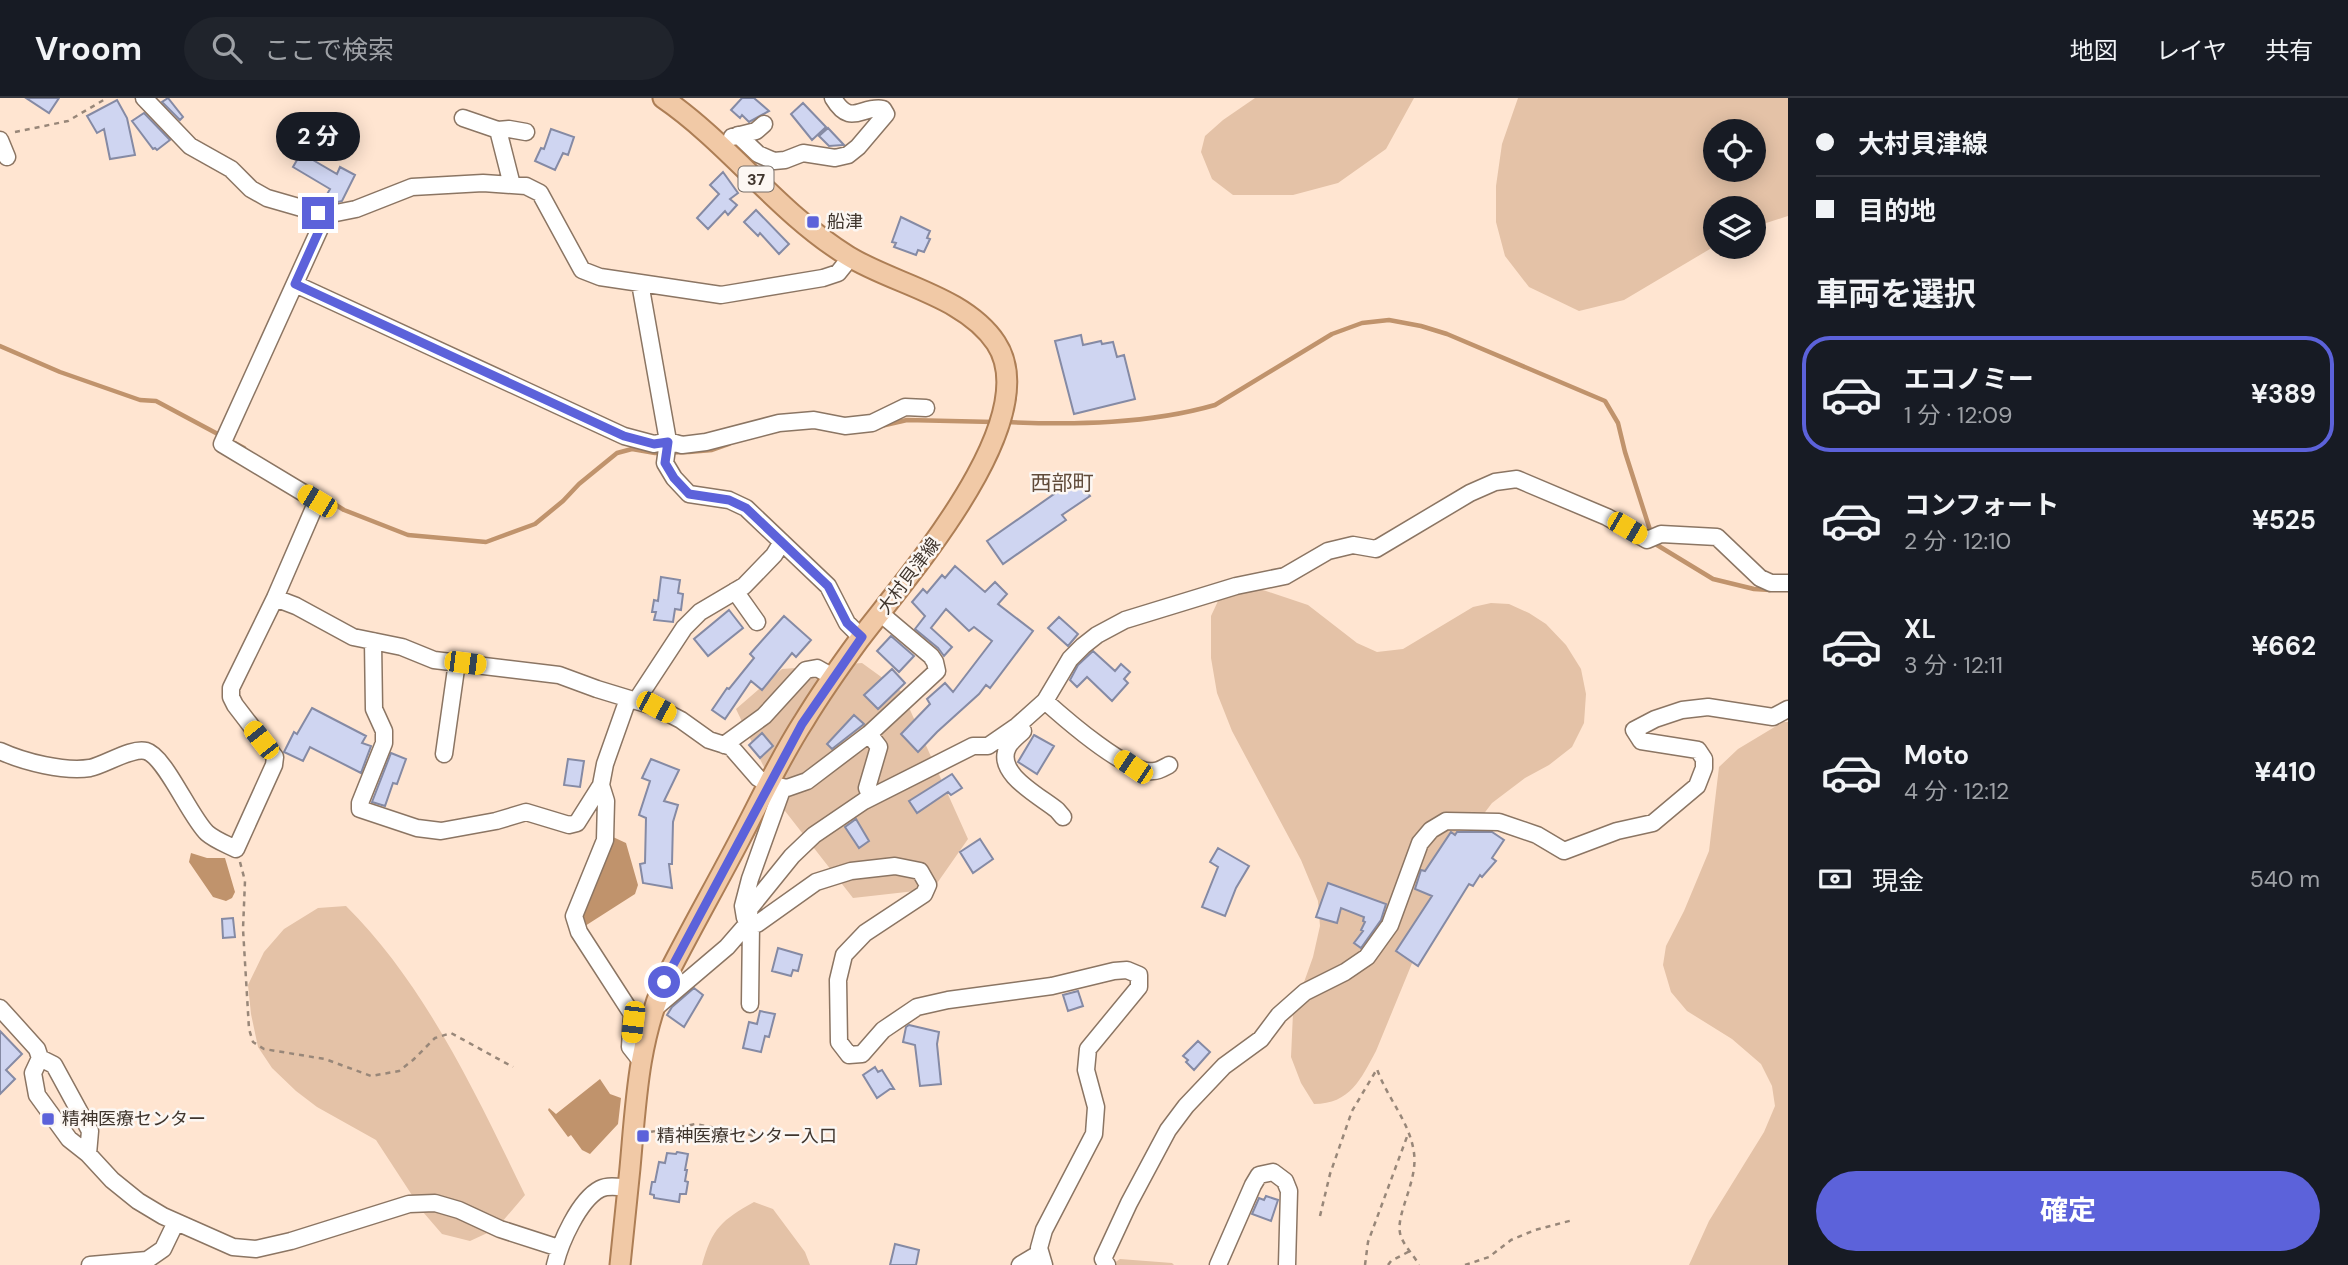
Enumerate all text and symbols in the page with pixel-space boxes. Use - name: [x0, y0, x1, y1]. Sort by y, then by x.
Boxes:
- search box: [184, 17, 674, 80]
- text: Vroom: [35, 27, 142, 70]
- icon: search: [208, 29, 246, 67]
- text: ここで検索: [264, 33, 394, 67]
- text: 地図: [2070, 35, 2118, 66]
- text: レイヤ: [2156, 35, 2227, 66]
- text: 共有: [2265, 35, 2313, 66]
- callout: 2 分: [276, 111, 360, 160]
- map controls: [1703, 119, 1766, 259]
- button: locate: [1703, 119, 1766, 182]
- text: 2 分: [297, 121, 339, 151]
- text: 大村貝津線: [1858, 127, 1988, 161]
- road number: 37: [738, 166, 774, 192]
- text: 目的地: [1858, 194, 1936, 228]
- button: layers: [1703, 196, 1766, 259]
- route end: [302, 197, 334, 229]
- place label: 船津: [827, 210, 863, 234]
- marker: 船津: [805, 214, 821, 230]
- text: 車両を選択: [1816, 273, 1976, 315]
- text: エコノミー: [1904, 362, 2034, 396]
- icon: car: [1820, 363, 1883, 426]
- text: ¥389: [2251, 377, 2316, 411]
- text: 1 分 · 12:09: [1904, 400, 2012, 430]
- district label: 西部町: [1031, 469, 1094, 497]
- car: [294, 481, 341, 521]
- text: コンフォート: [1904, 488, 2059, 522]
- icon: car: [1820, 489, 1883, 552]
- text: ¥525: [2252, 503, 2316, 537]
- car: [1604, 508, 1651, 548]
- text: 2 分 · 12:10: [1904, 526, 2011, 556]
- street label: 大村貝津線: [872, 533, 946, 619]
- text: XL: [1904, 612, 1936, 646]
- icon: car: [1820, 615, 1883, 678]
- text: ¥662: [2251, 629, 2316, 663]
- car: [443, 650, 488, 676]
- text: 3 分 · 12:11: [1904, 650, 2003, 680]
- car: [633, 688, 680, 726]
- car: [240, 717, 283, 763]
- text: Moto: [1904, 738, 1969, 772]
- icon: car: [1820, 741, 1883, 804]
- car: [1110, 747, 1157, 787]
- text: ¥410: [2254, 755, 2316, 789]
- text: 4 分 · 12:12: [1904, 776, 2009, 806]
- icon: cash: [1816, 860, 1854, 898]
- text: 現金: [1872, 864, 1924, 898]
- text: 540 m: [2250, 864, 2320, 894]
- route start: [648, 966, 680, 998]
- car: [621, 1000, 646, 1044]
- place label: 精神医療センター: [62, 1107, 206, 1131]
- marker: 精神医療センター: [40, 1111, 56, 1127]
- place label: 精神医療センター入口: [657, 1124, 837, 1148]
- marker: 精神医療センター入口: [635, 1128, 651, 1144]
- button: 確定: [1816, 1171, 2320, 1251]

